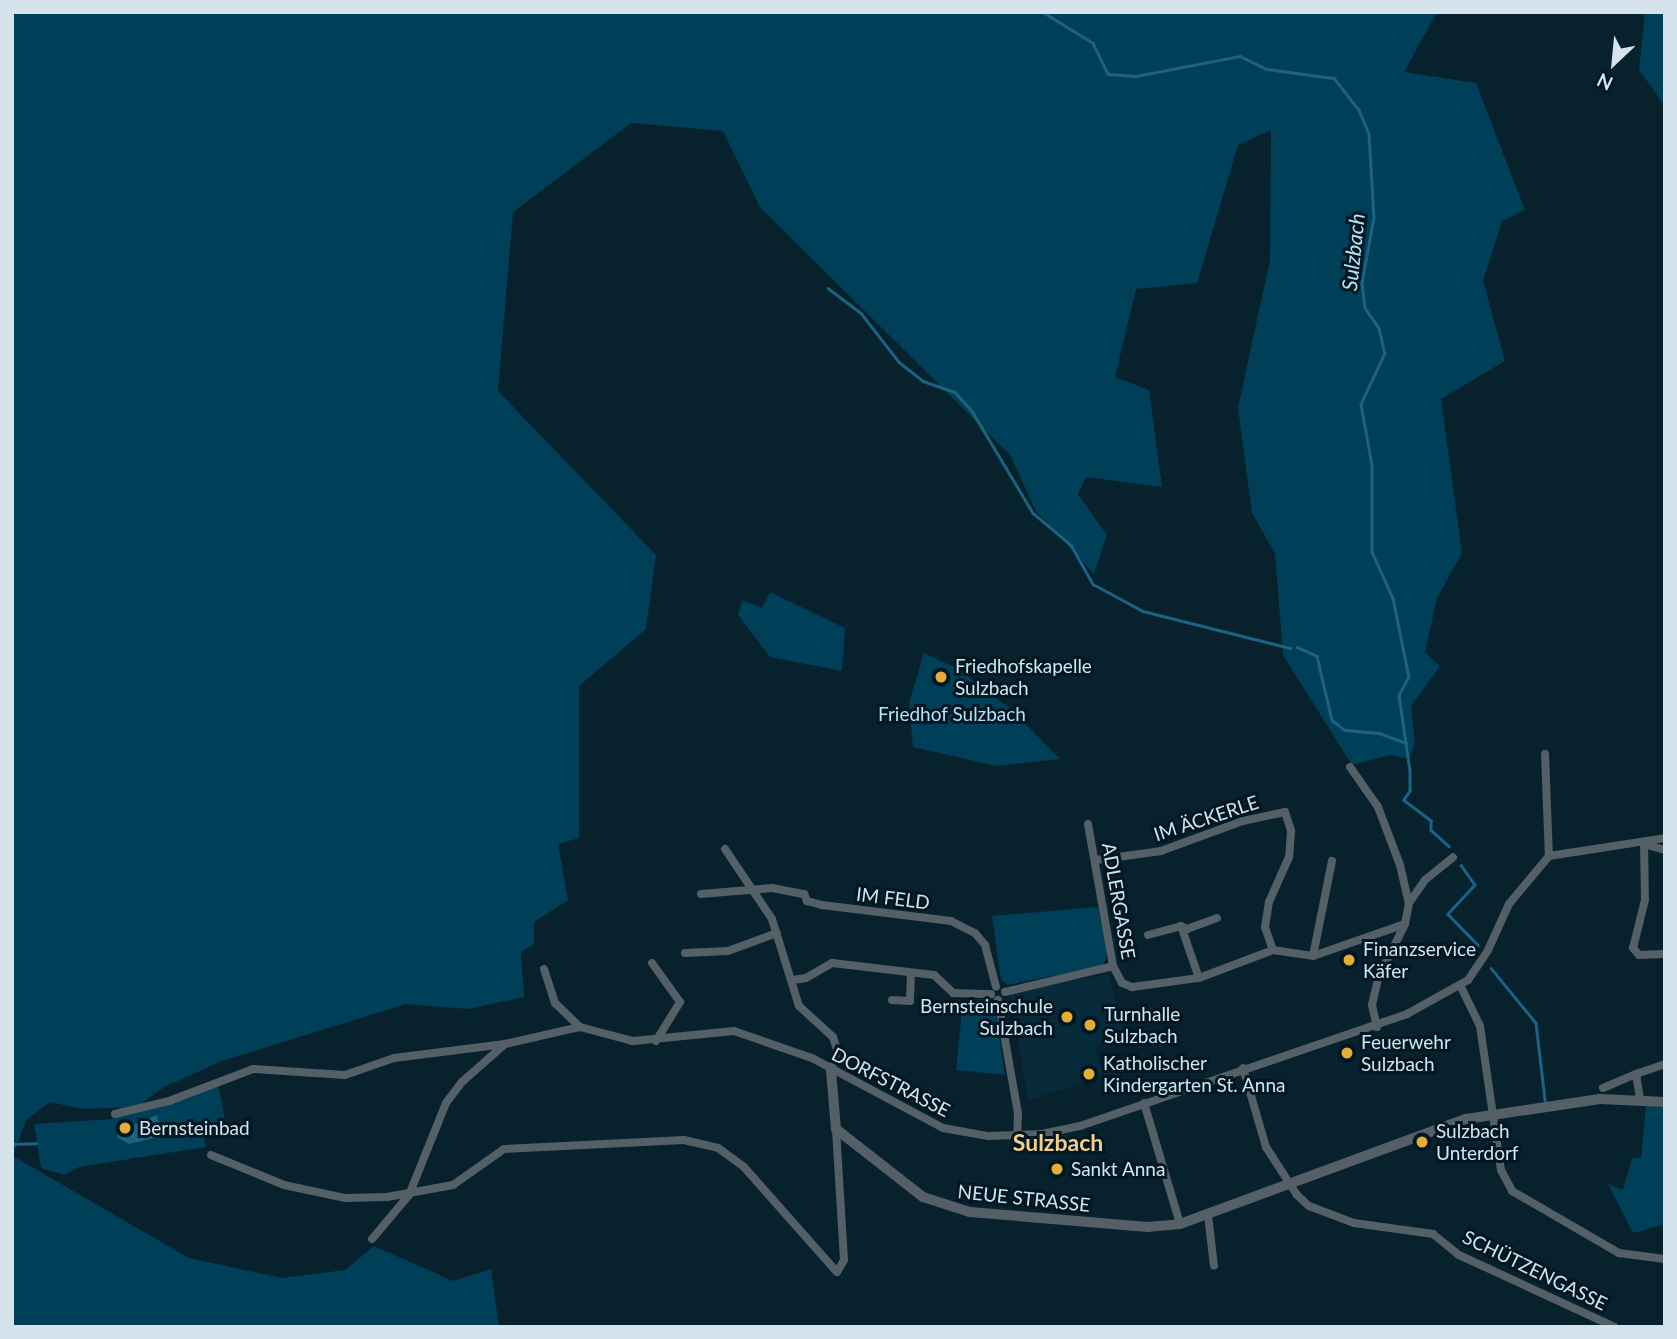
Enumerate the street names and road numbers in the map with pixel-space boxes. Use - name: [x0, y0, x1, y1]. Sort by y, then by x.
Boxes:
- street label: IM ÄCKERLE: [1151, 790, 1261, 846]
- street label: ADLERGASSE: [1098, 841, 1140, 961]
- street label: IM FELD: [855, 882, 931, 914]
- street label: DORFSTRASSE: [828, 1042, 954, 1122]
- street label: NEUE STRASSE: [957, 1180, 1091, 1216]
- street label: SCHÜTZENGASSE: [1459, 1225, 1611, 1315]

